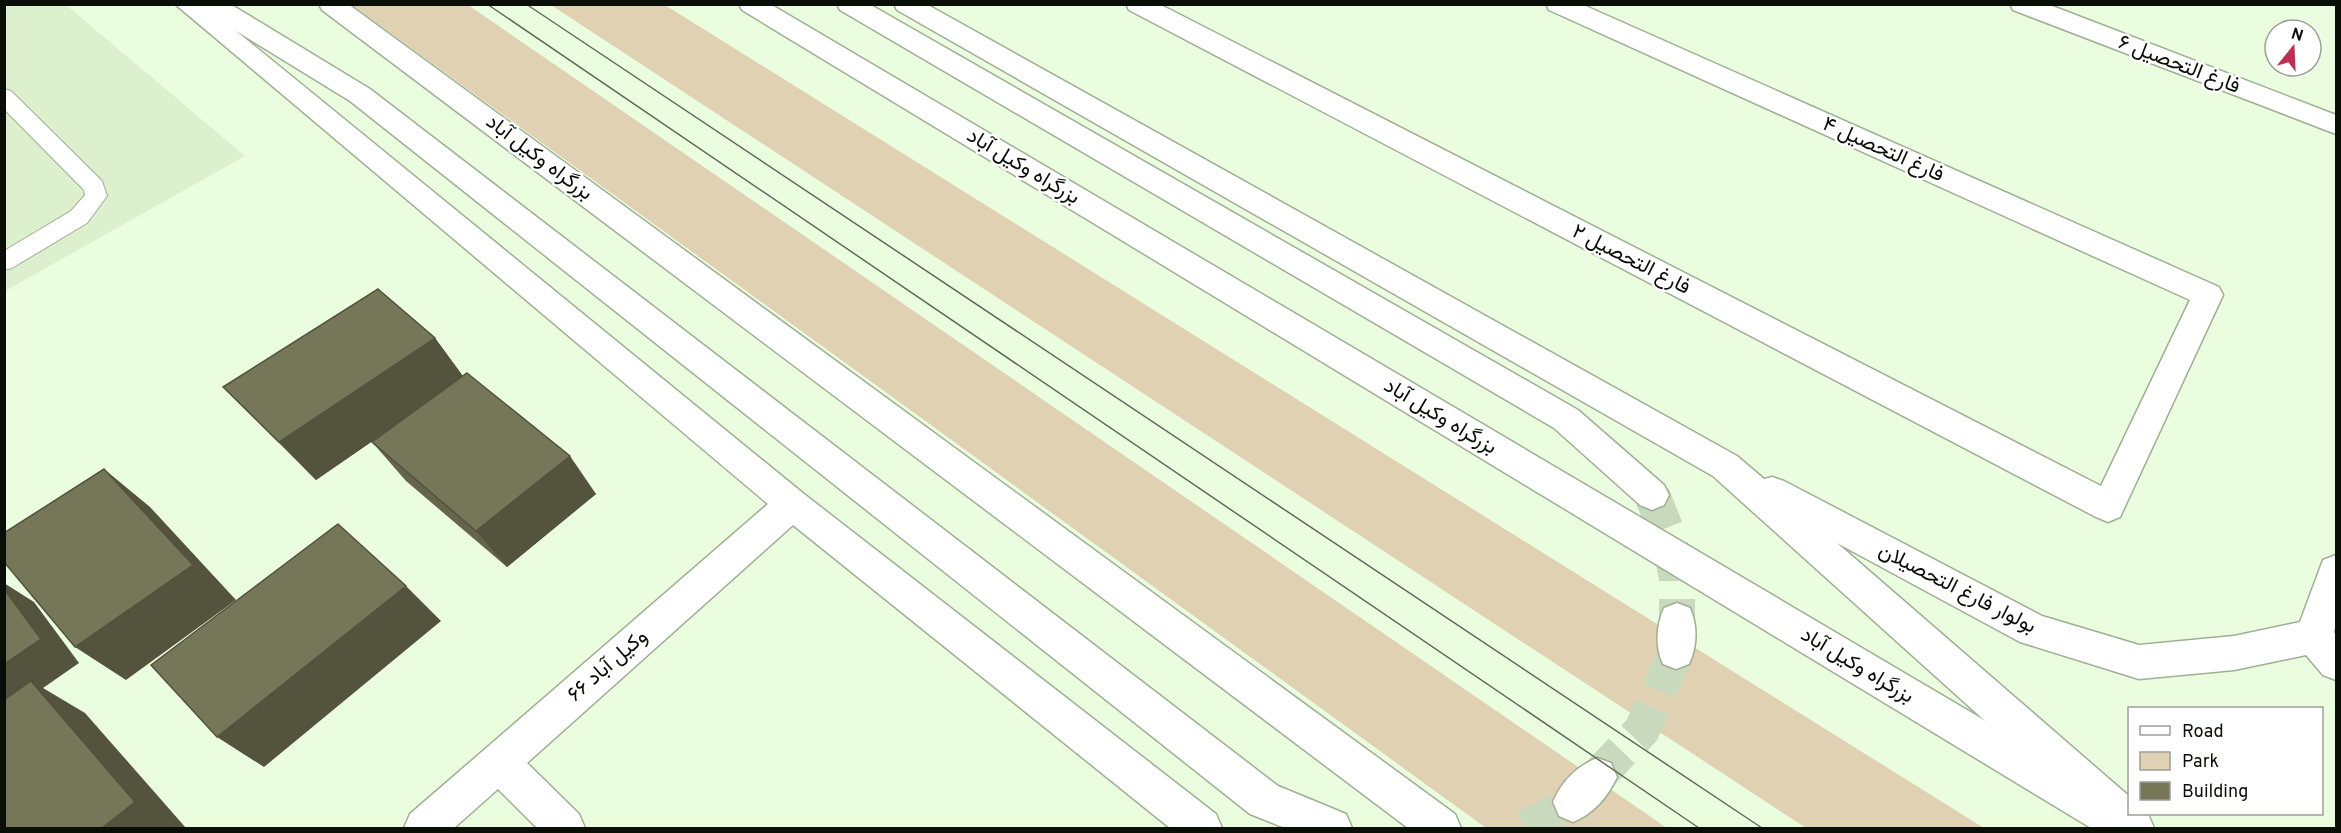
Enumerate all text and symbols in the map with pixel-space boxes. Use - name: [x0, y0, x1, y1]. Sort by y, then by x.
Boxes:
- north arrow: [2263, 18, 2323, 78]
- text: N: [2288, 24, 2306, 47]
- street label: فارغ التحصیل ۶: [2114, 29, 2244, 101]
- street label: بزرگراه وکیل آباد: [480, 109, 598, 207]
- street label: فارغ التحصیل ۴: [1818, 111, 1948, 189]
- street label: بزرگراه وکیل آباد: [961, 123, 1085, 211]
- street label: فارغ التحصیل ۲: [1567, 219, 1695, 301]
- street label: بزرگراه وکیل آباد: [1378, 373, 1502, 461]
- street label: بولوار فارغ التحصیلان: [1874, 538, 2040, 640]
- street label: بزرگراه وکیل آباد: [1795, 622, 1919, 710]
- street label: وکیل آباد ۶۶: [562, 624, 654, 708]
- legend: [2128, 707, 2323, 815]
- text: Road: [2182, 721, 2224, 744]
- text: Park: [2182, 751, 2219, 774]
- text: Building: [2182, 781, 2248, 804]

